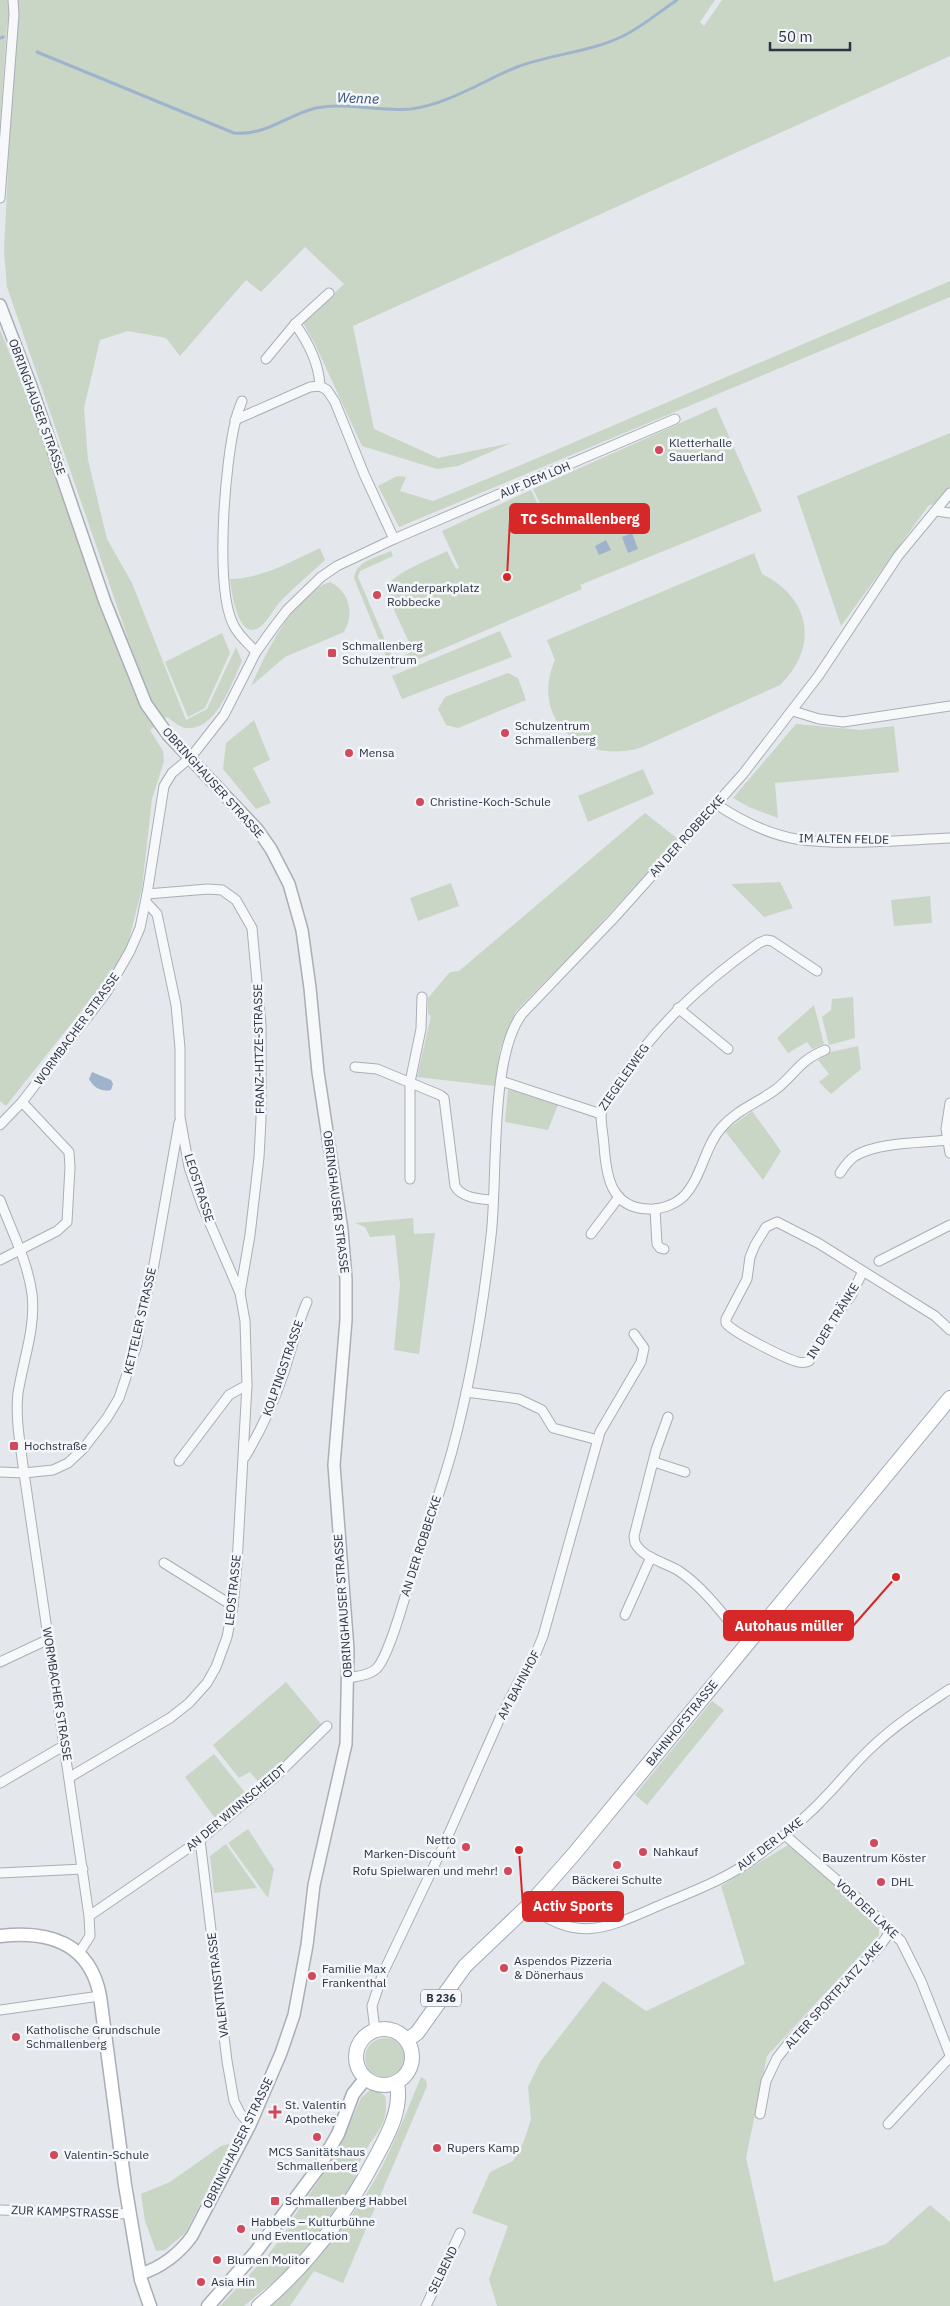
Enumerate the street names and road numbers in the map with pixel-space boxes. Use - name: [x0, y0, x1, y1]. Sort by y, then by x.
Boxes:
- street label: OBRINGHAUSER STRASSE: [6, 337, 69, 477]
- street label: AUF DEM LOH: [497, 458, 572, 501]
- street label: OBRINGHAUSER STRASSE: [160, 724, 267, 841]
- street label: AN DER ROBBECKE: [646, 791, 727, 880]
- street label: IM ALTEN FELDE: [799, 830, 889, 847]
- street label: WORMBACHER STRASSE: [31, 970, 122, 1088]
- street label: FRANZ-HITZE-STRASSE: [250, 984, 267, 1114]
- street label: ZIEGELEIWEG: [595, 1040, 652, 1113]
- street label: OBRINGHAUSER STRASSE: [320, 1129, 353, 1274]
- street label: LEOSTRASSE: [181, 1152, 218, 1224]
- street label: KETTELER STRASSE: [120, 1266, 159, 1376]
- street label: IN DER TRÄNKE: [803, 1280, 862, 1362]
- street label: KOLPINGSTRASSE: [259, 1318, 306, 1418]
- street label: AN DER ROBBECKE: [397, 1493, 444, 1598]
- street label: OBRINGHAUSER STRASSE: [330, 1534, 355, 1678]
- street label: LEOSTRASSE: [221, 1554, 244, 1626]
- street label: WORMBACHER STRASSE: [40, 1626, 75, 1762]
- street label: AM BAHNHOF: [494, 1647, 543, 1722]
- street label: BAHNHOFSTRASSE: [642, 1677, 721, 1769]
- street label: AN DER WINNSCHEIDT: [182, 1761, 289, 1854]
- street label: AUF DER LAKE: [734, 1814, 806, 1873]
- street label: VOR DER LAKE: [833, 1876, 902, 1941]
- street label: VALENTINSTRASSE: [204, 1932, 231, 2039]
- street label: ALTER SPORTPLATZ LAKE: [781, 1938, 886, 2052]
- road number: B 236: [421, 1990, 461, 2006]
- street label: OBRINGHAUSER STRASSE: [199, 2075, 276, 2211]
- street label: ZUR KAMPSTRASSE: [11, 2202, 119, 2221]
- street label: SELBEND: [425, 2243, 461, 2296]

